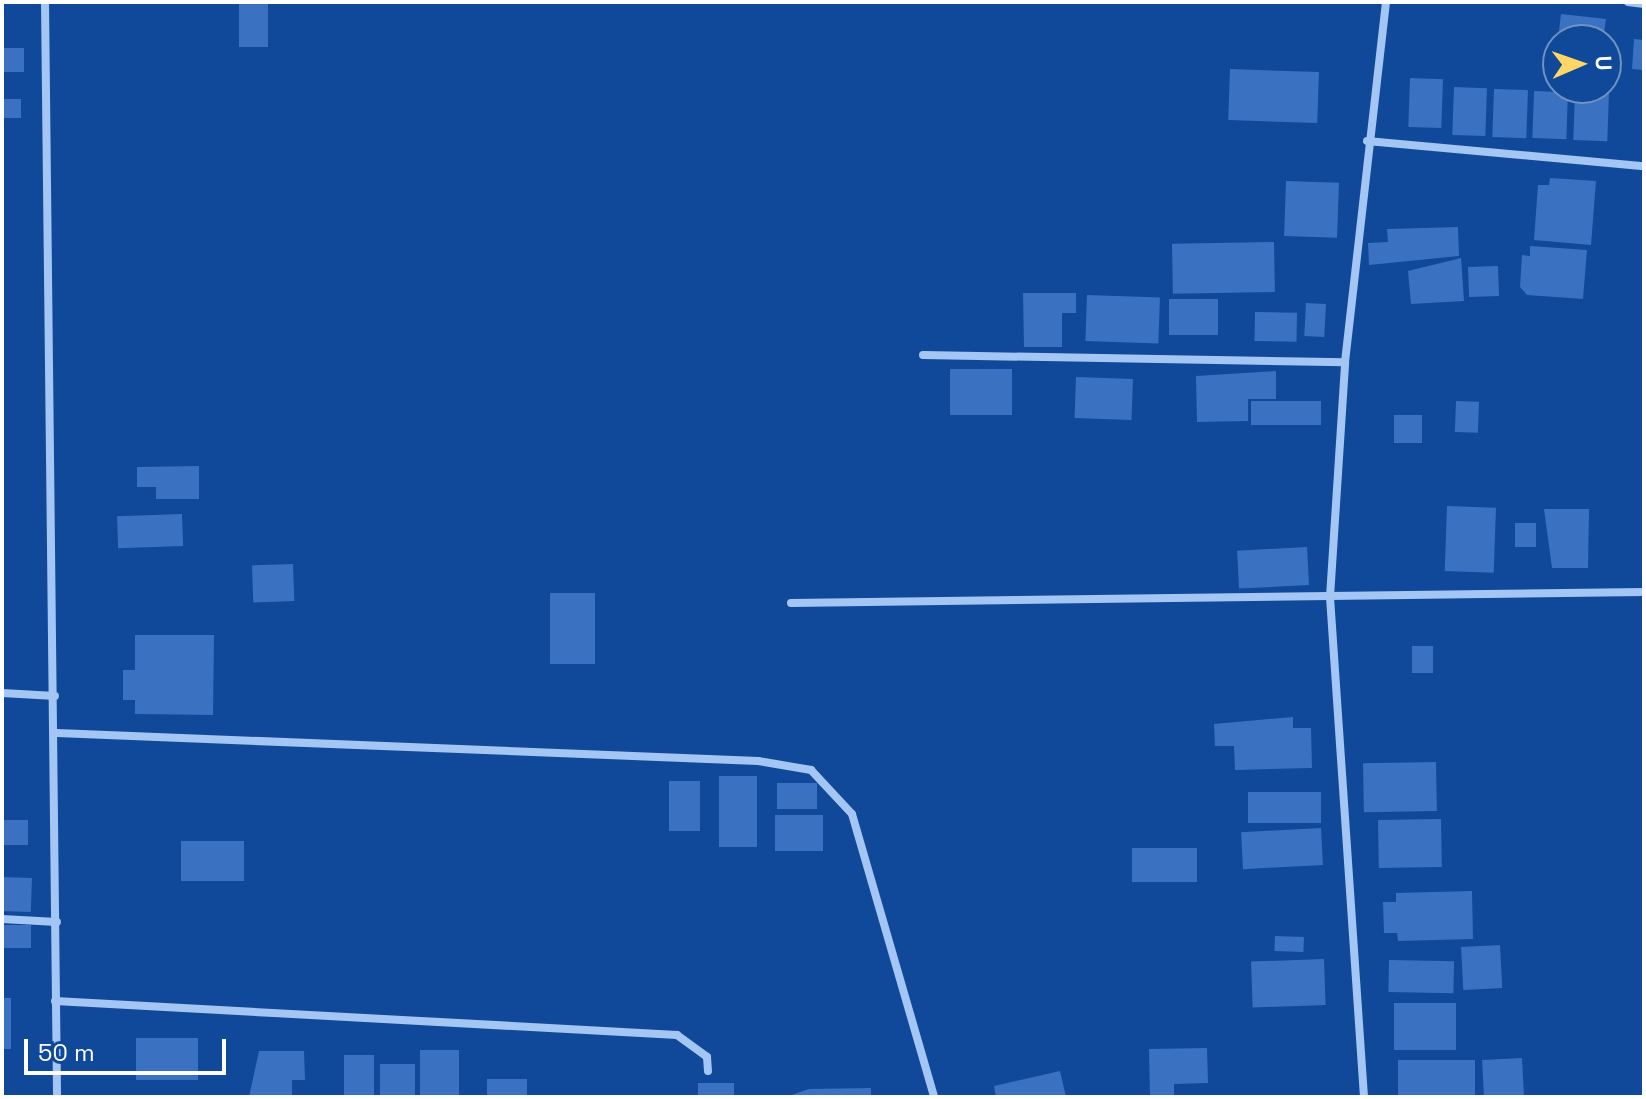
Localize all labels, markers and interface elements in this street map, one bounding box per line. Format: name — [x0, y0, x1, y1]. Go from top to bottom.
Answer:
north arrow — [1542, 24, 1622, 104]
text: U — [1590, 55, 1618, 71]
scale bar — [28, 1023, 230, 1073]
text: 50 m — [38, 1037, 95, 1068]

